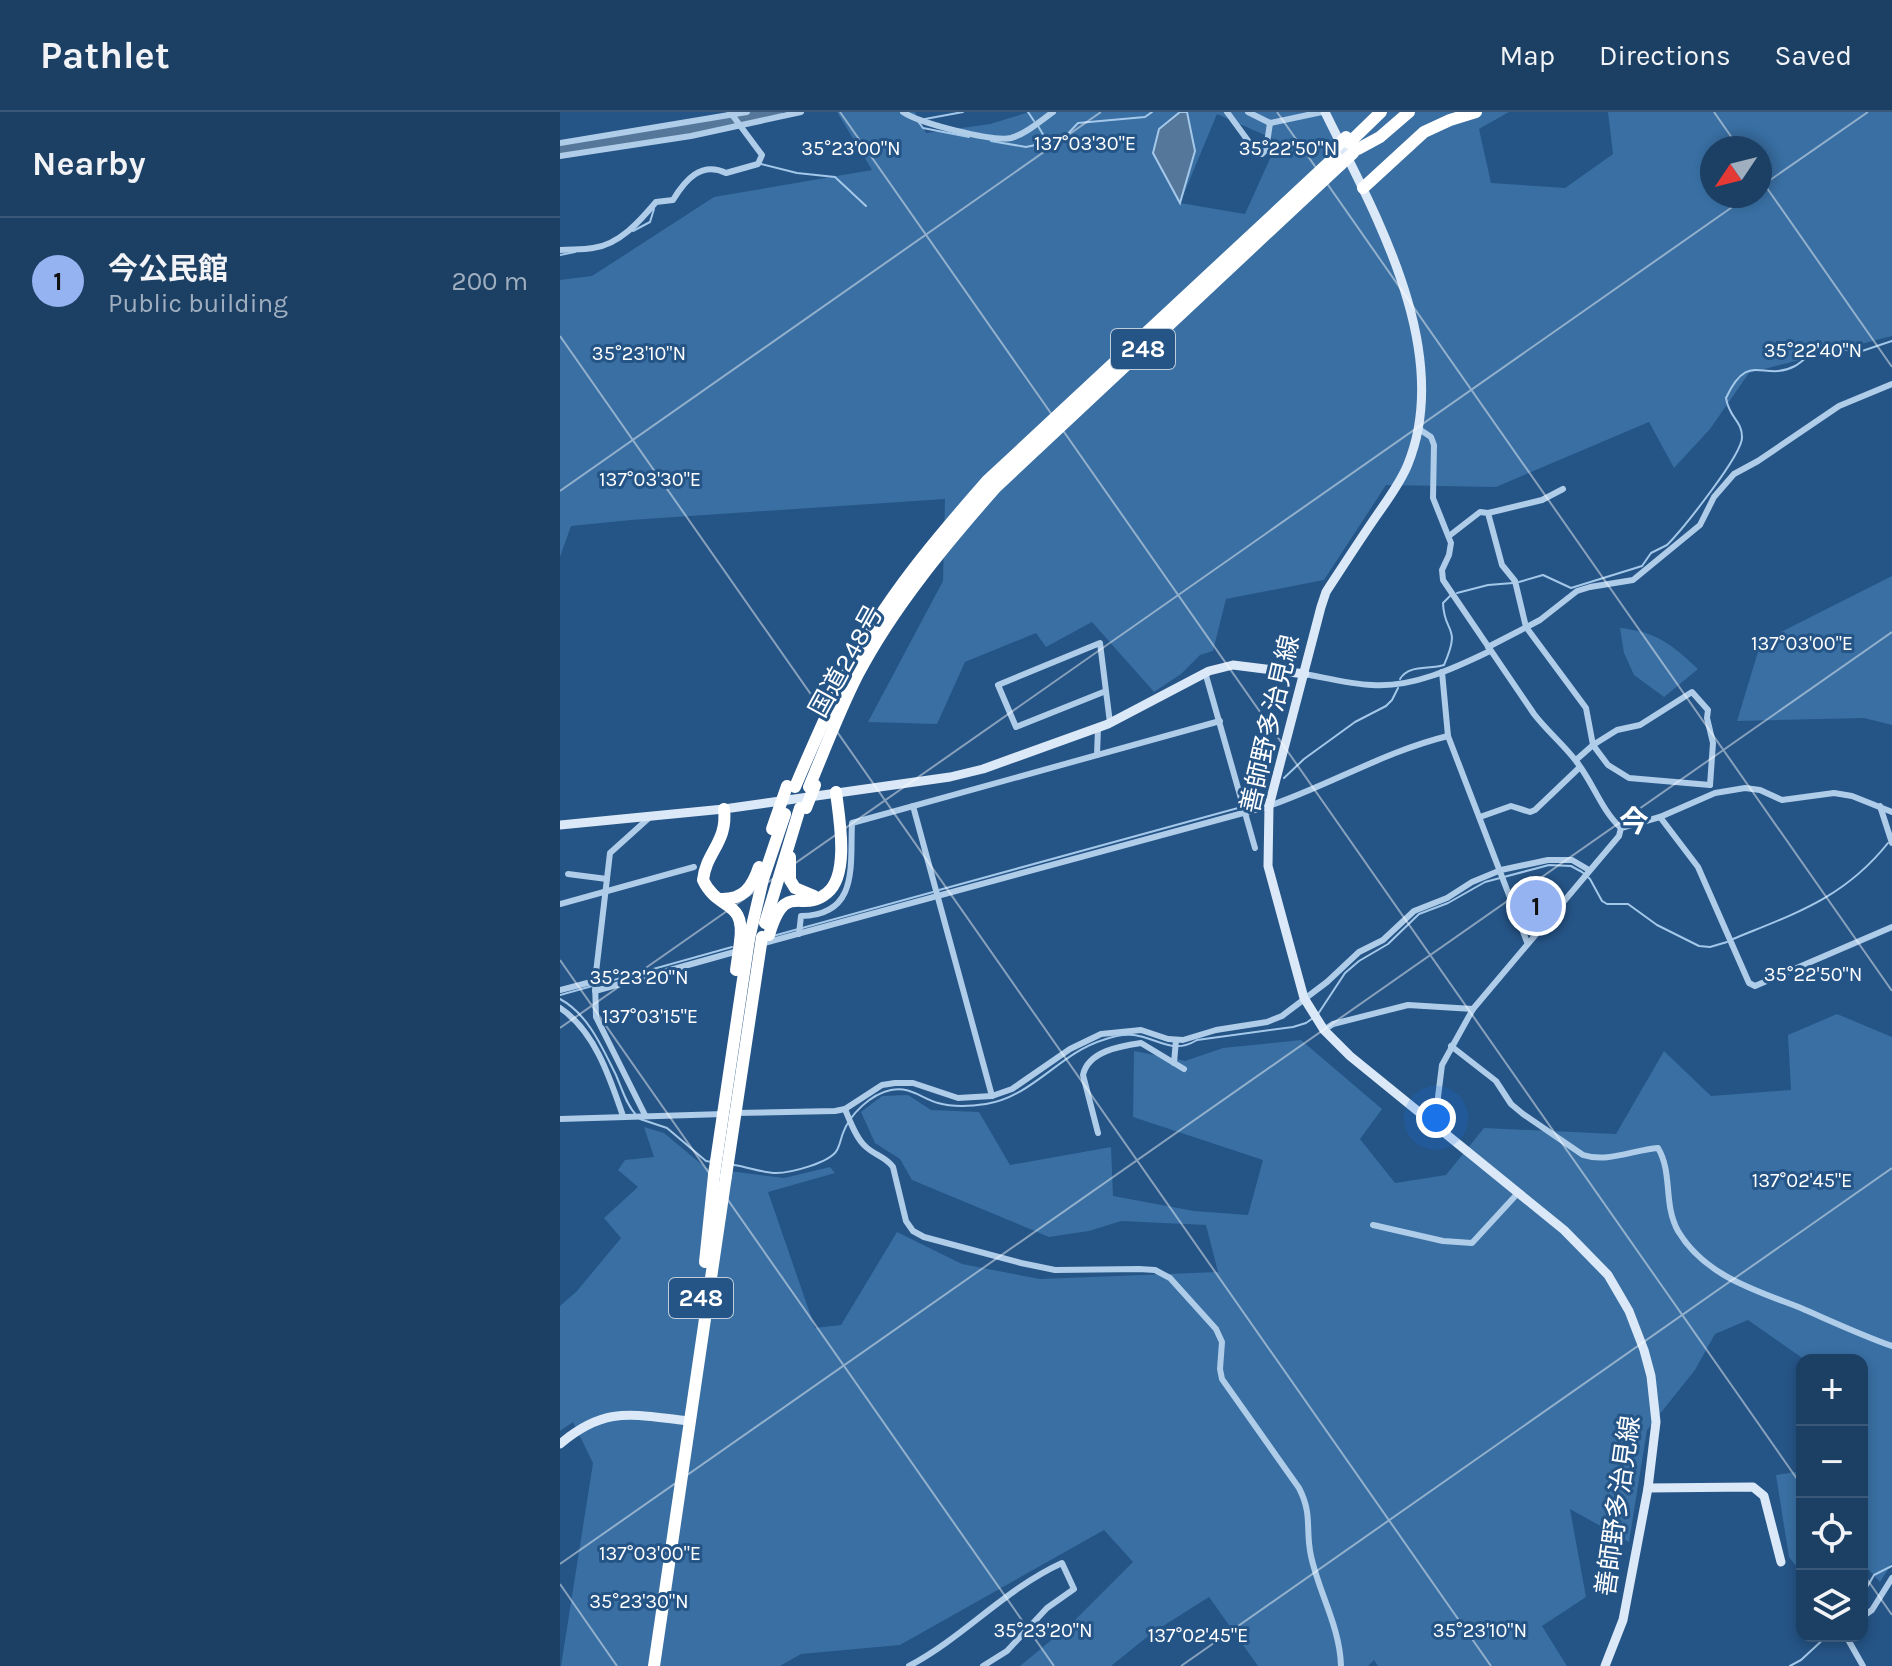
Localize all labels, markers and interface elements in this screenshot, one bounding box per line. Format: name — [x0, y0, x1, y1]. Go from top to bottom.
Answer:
text: Pathlet — [40, 33, 170, 78]
text: Map — [1500, 39, 1555, 72]
text: Directions — [1599, 39, 1731, 72]
text: Saved — [1775, 39, 1852, 72]
text: 137°03'30"E — [1034, 132, 1136, 155]
north arrow — [1700, 136, 1772, 208]
text: 35°23'00"N — [801, 137, 901, 160]
text: 35°22'50"N — [1239, 137, 1337, 160]
text: Nearby — [32, 144, 146, 184]
text: 今公民館 — [108, 251, 228, 287]
text: 1 — [53, 266, 63, 297]
text: 200 m — [452, 266, 528, 297]
text: Public building — [108, 288, 288, 319]
road number: 248 — [1111, 329, 1175, 369]
text: 35°22'40"N — [1764, 339, 1862, 362]
text: 35°23'10"N — [592, 342, 686, 365]
text: 137°03'30"E — [599, 468, 701, 491]
street label: 国道248号 — [802, 599, 890, 723]
street label: 善師野多治見線 — [1234, 632, 1306, 816]
text: 137°03'00"E — [1751, 632, 1853, 655]
district label: 今 — [1619, 804, 1649, 840]
pin: 1 — [1510, 876, 1562, 936]
text: 35°22'50"N — [1764, 963, 1862, 986]
text: 35°23'20"N — [589, 966, 689, 989]
text: 137°03'15"E — [602, 1005, 698, 1028]
your location — [1416, 1098, 1456, 1138]
text: 137°02'45"E — [1752, 1169, 1852, 1192]
road number: 248 — [669, 1278, 733, 1318]
map controls — [1796, 1354, 1868, 1642]
button: + — [1796, 1354, 1868, 1426]
street label: 善師野多治見線 — [1590, 1414, 1646, 1598]
button: − — [1796, 1426, 1868, 1498]
button: locate — [1796, 1498, 1868, 1570]
text: 137°03'00"E — [599, 1542, 701, 1565]
button: layers — [1796, 1570, 1868, 1642]
text: 35°23'30"N — [589, 1590, 689, 1613]
text: 35°23'20"N — [993, 1619, 1093, 1642]
text: 35°23'10"N — [1433, 1619, 1527, 1642]
text: 137°02'45"E — [1148, 1624, 1248, 1647]

